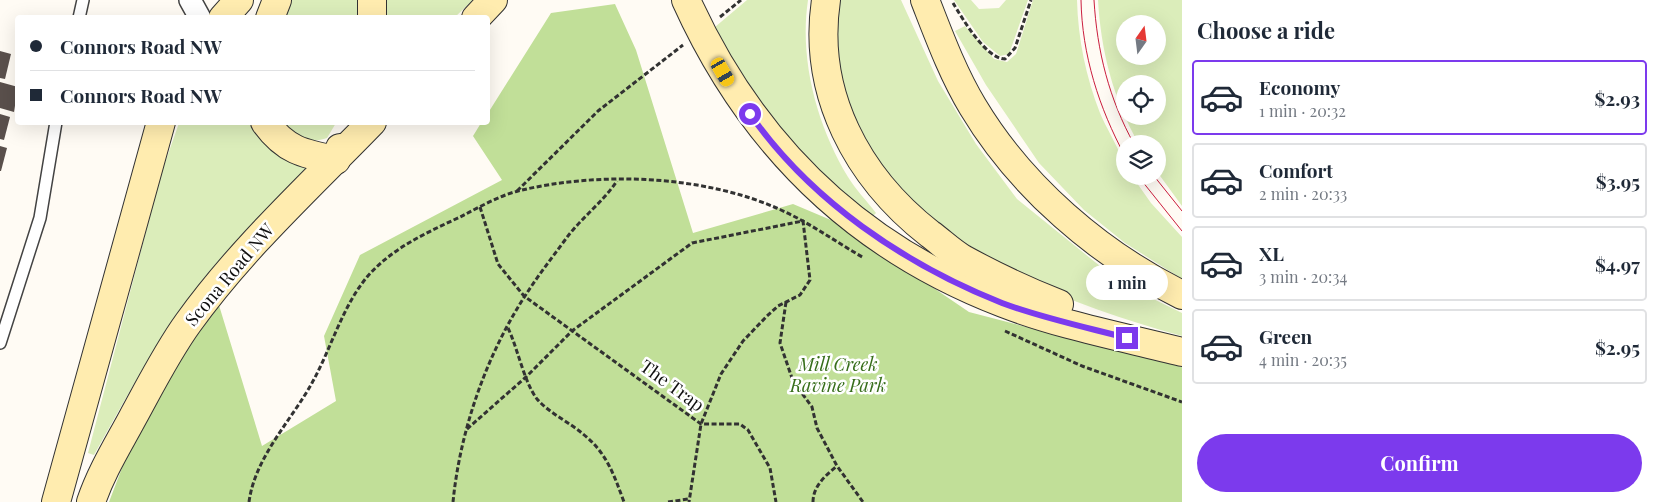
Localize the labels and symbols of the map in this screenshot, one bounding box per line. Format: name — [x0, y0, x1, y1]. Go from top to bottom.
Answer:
north arrow — [1116, 15, 1166, 65]
car — [709, 55, 736, 89]
route start — [739, 103, 761, 125]
street label: Scona Road NW — [179, 218, 280, 331]
callout: 1 min — [1086, 266, 1168, 300]
route end — [1116, 327, 1138, 349]
park label: Mill Creek Ravine Park — [789, 352, 886, 397]
street label: The Trap — [636, 354, 709, 416]

